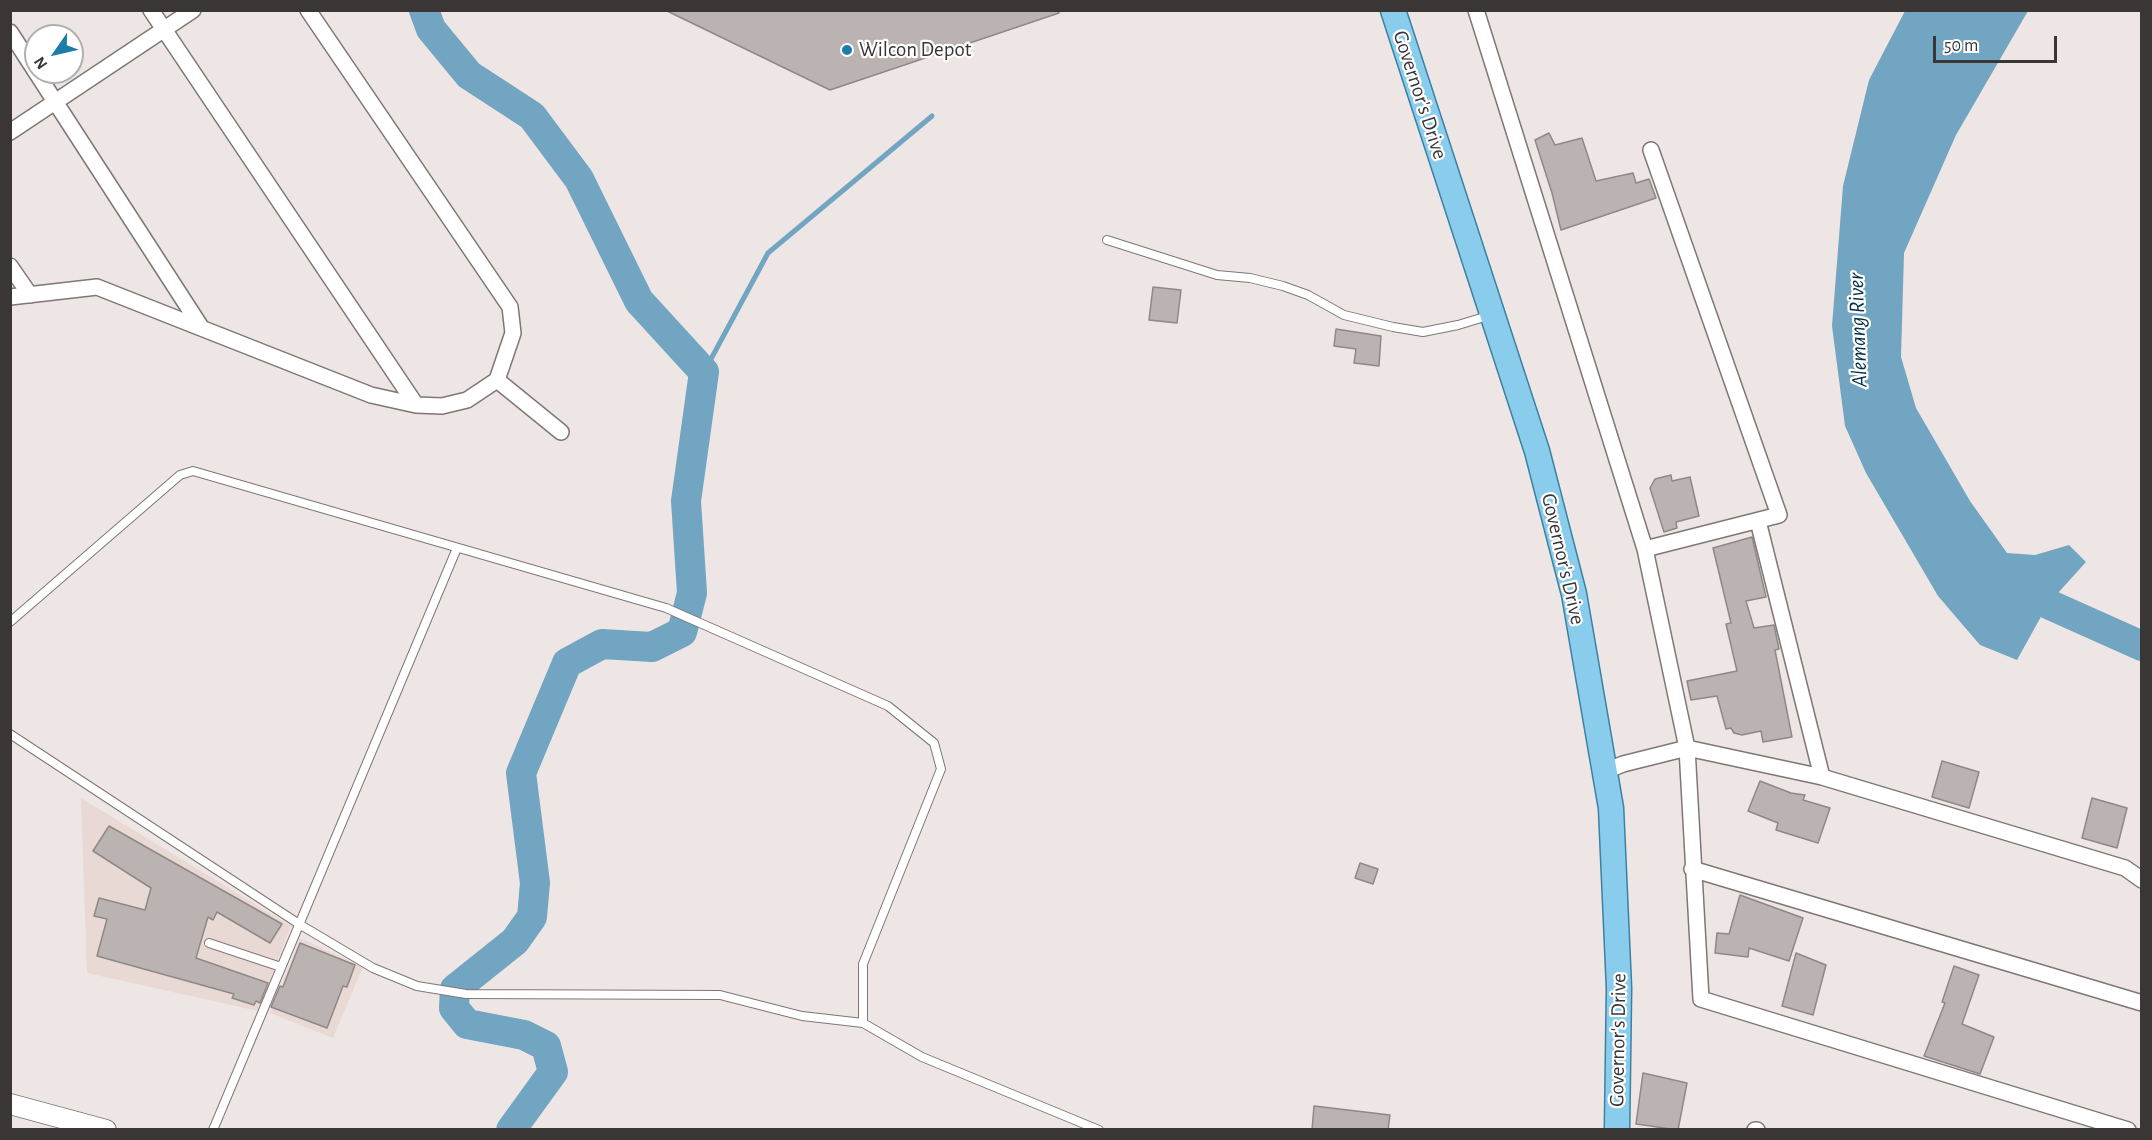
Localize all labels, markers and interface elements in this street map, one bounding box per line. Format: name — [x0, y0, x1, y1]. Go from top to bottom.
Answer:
north arrow — [24, 24, 84, 84]
scale bar — [1936, 24, 2060, 62]
street label: Governor's Drive — [1387, 27, 1453, 163]
place label: Wilcon Depot — [859, 37, 971, 63]
text: 50 m — [1944, 37, 1978, 55]
marker: Wilcon Depot — [840, 43, 854, 57]
text: N — [31, 54, 50, 72]
water label: Alemang River — [1843, 272, 1873, 388]
street label: Governor's Drive — [1536, 491, 1590, 627]
street label: Governor's Drive — [1604, 973, 1632, 1107]

